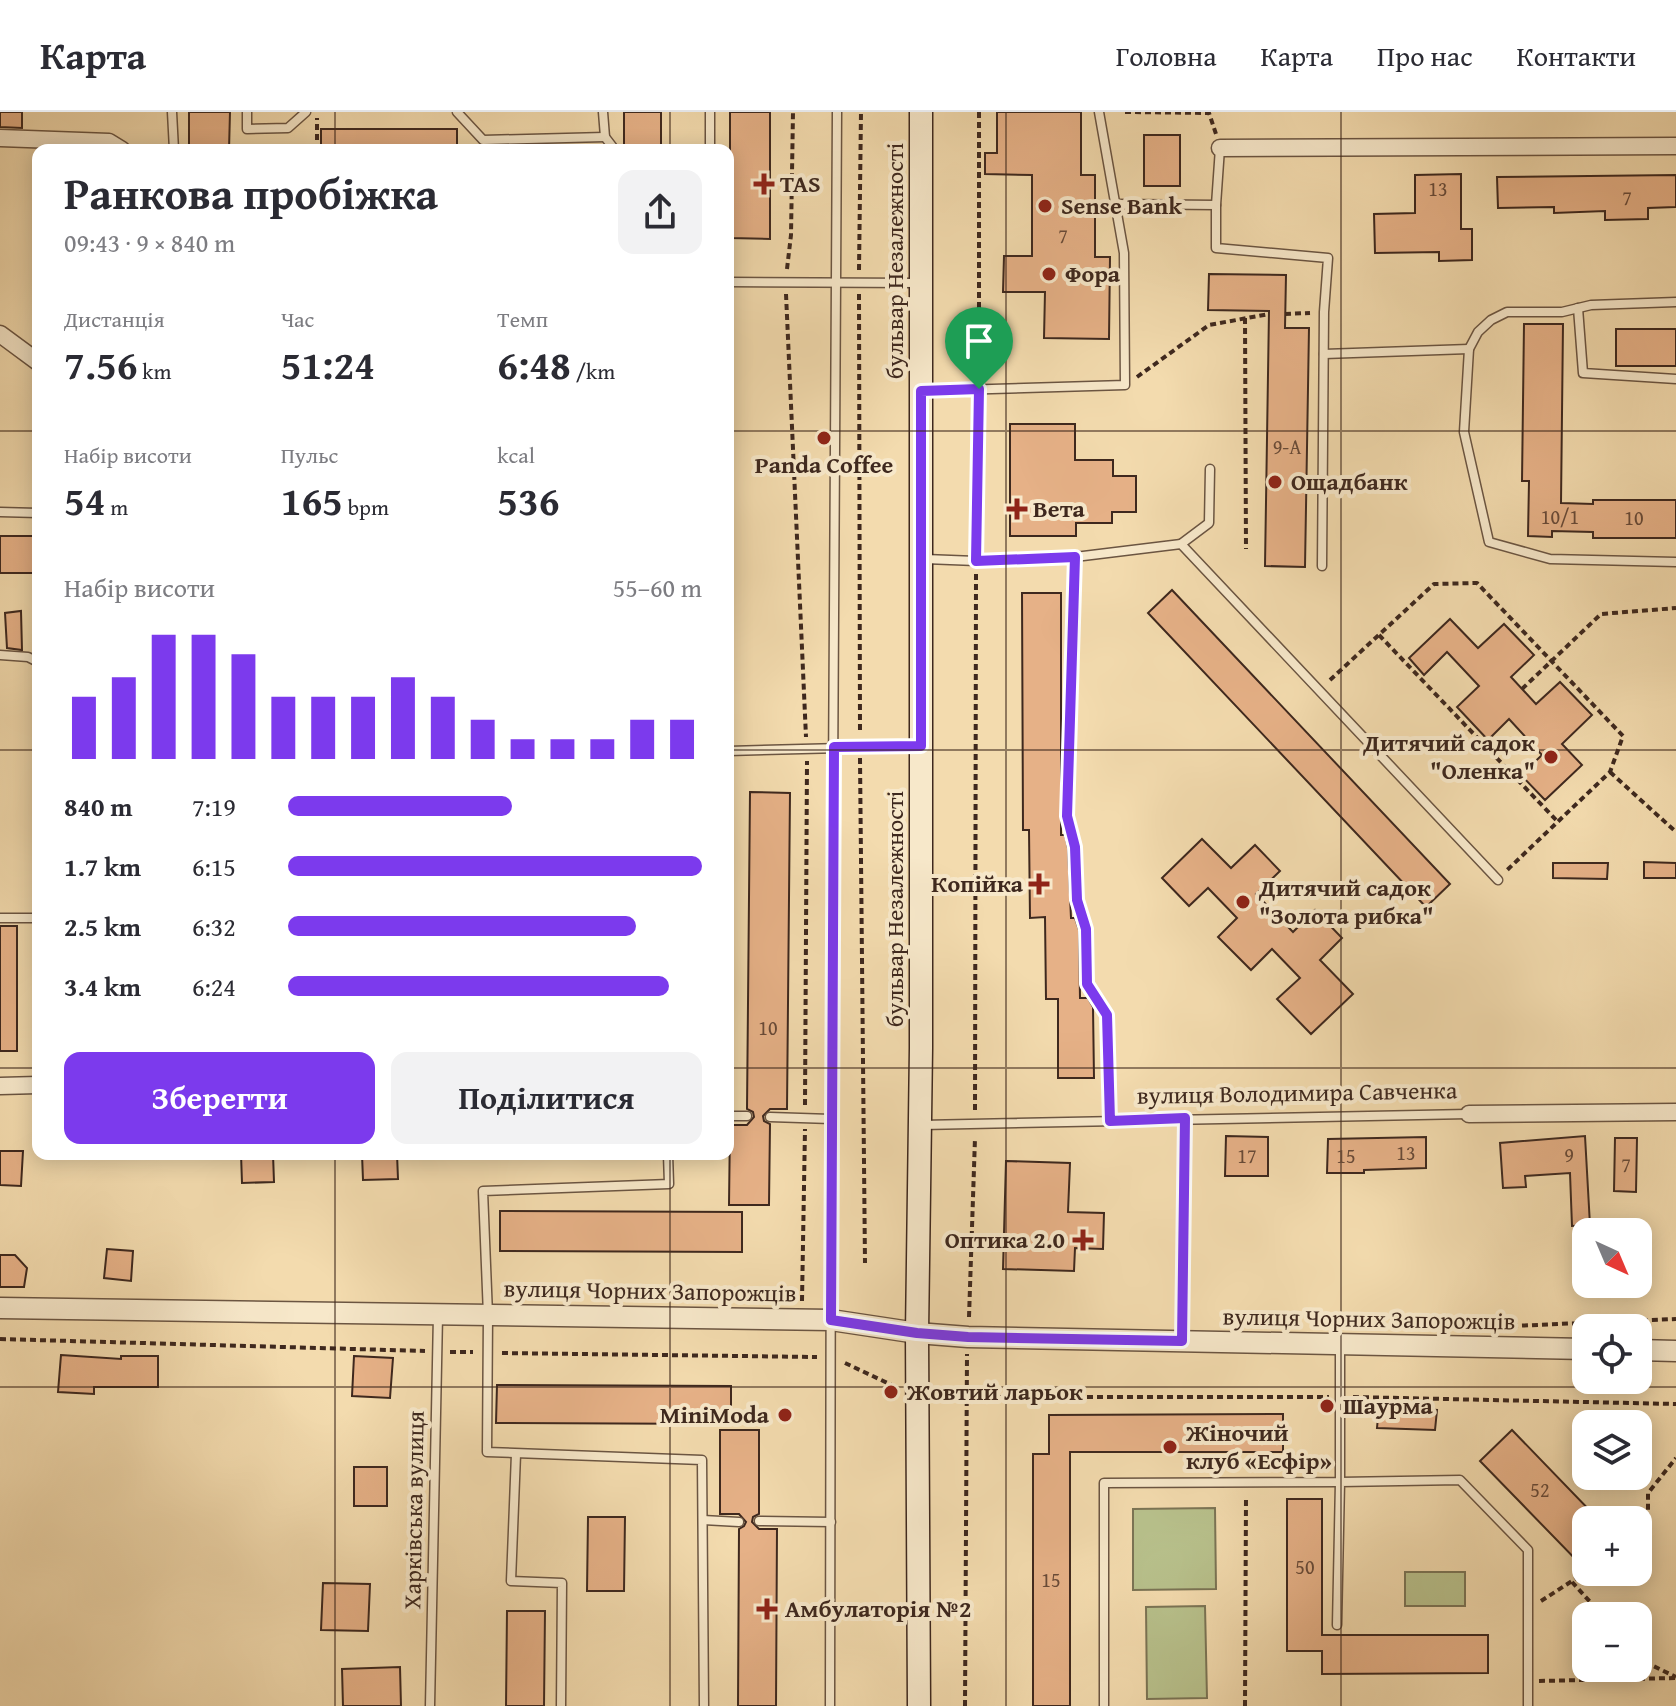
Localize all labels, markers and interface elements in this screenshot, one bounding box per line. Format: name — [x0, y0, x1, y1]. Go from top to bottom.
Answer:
text: Карта — [40, 27, 146, 83]
text: Головна — [1116, 35, 1216, 76]
text: Карта — [1260, 35, 1333, 76]
text: Про нас — [1377, 35, 1473, 76]
text: Контакти — [1517, 35, 1636, 76]
street label: бульвар Незалежності — [877, 142, 912, 379]
text: Ранкова пробіжка — [64, 161, 438, 225]
place label: TAS — [780, 166, 821, 201]
button: share — [618, 170, 702, 254]
house number: 13 — [1428, 174, 1448, 203]
marker: TAS — [755, 175, 773, 193]
house number: 7 — [1622, 183, 1632, 212]
place label: Sense Bank — [1061, 188, 1182, 223]
marker: Sense Bank — [1036, 197, 1054, 215]
house number: 7 — [1058, 221, 1068, 250]
text: 09:43 · 9 × 840 m — [64, 223, 235, 262]
place label: Фора — [1065, 256, 1121, 291]
marker: Фора — [1040, 265, 1058, 283]
text: Дистанція — [64, 303, 165, 335]
text: Час — [281, 303, 314, 335]
text: Темп — [497, 303, 548, 335]
pin — [945, 307, 1013, 389]
icon: arrive — [957, 319, 1001, 363]
text: 7.56 — [64, 335, 137, 394]
text: 51:24 — [281, 335, 375, 394]
text: 6:48 — [497, 335, 571, 394]
text: km — [137, 355, 171, 387]
text: /km — [571, 355, 615, 387]
marker: Panda Coffee — [815, 429, 833, 447]
house number: 9-А — [1273, 432, 1301, 461]
text: Набір висоти — [64, 439, 192, 471]
text: Пульс — [281, 439, 338, 471]
text: kcal — [497, 439, 535, 471]
place label: Panda Coffee — [755, 447, 893, 482]
place label: Ощадбанк — [1291, 464, 1408, 499]
text: 54 — [64, 471, 105, 530]
text: 165 — [281, 471, 343, 530]
text: 536 — [497, 471, 560, 530]
marker: Ощадбанк — [1266, 473, 1284, 491]
text: m — [105, 491, 128, 523]
text: bpm — [343, 491, 389, 523]
place label: Вета — [1033, 491, 1085, 526]
marker: Вета — [1008, 500, 1026, 518]
house number: 10/1 — [1541, 502, 1579, 531]
house number: 10 — [1624, 503, 1644, 532]
text: Набір висоти — [64, 568, 215, 607]
text: 55–60 m — [613, 568, 702, 607]
place label: Дитячий садок "Оленка" — [1362, 725, 1535, 788]
marker: Дитячий садок "Оленка" — [1542, 748, 1560, 766]
text: 840 m — [64, 787, 132, 826]
text: 7:19 — [192, 787, 236, 826]
street label: бульвар Незалежності — [877, 790, 912, 1027]
text: 1.7 km — [64, 847, 141, 886]
text: 6:15 — [192, 847, 236, 886]
place label: Копійка — [931, 866, 1024, 901]
place label: Дитячий садок "Золота рибка" — [1258, 870, 1434, 933]
marker: Копійка — [1030, 875, 1048, 893]
marker: Дитячий садок "Золота рибка" — [1234, 893, 1252, 911]
text: 2.5 km — [64, 907, 141, 946]
text: 6:32 — [192, 907, 236, 946]
text: 3.4 km — [64, 967, 141, 1006]
text: 6:24 — [192, 967, 236, 1006]
house number: 10 — [758, 1013, 778, 1042]
button: Зберегти — [64, 1052, 375, 1144]
button: Поділитися — [391, 1052, 702, 1144]
street label: вулиця Володимира Савченка — [1137, 1072, 1458, 1113]
house number: 13 — [1396, 1138, 1416, 1167]
house number: 9 — [1564, 1140, 1574, 1169]
house number: 17 — [1237, 1141, 1257, 1170]
house number: 15 — [1336, 1141, 1356, 1170]
house number: 7 — [1621, 1150, 1631, 1179]
north arrow — [1572, 1218, 1652, 1298]
map controls — [1572, 1218, 1652, 1682]
place label: Оптика 2.0 — [945, 1222, 1065, 1257]
marker: Оптика 2.0 — [1072, 1229, 1094, 1251]
street label: вулиця Чорних Запорожців — [503, 1270, 797, 1311]
street label: вулиця Чорних Запорожців — [1222, 1298, 1516, 1339]
button: locate — [1572, 1314, 1652, 1394]
place label: Жовтий ларьок — [906, 1374, 1083, 1409]
marker: Жовтий ларьок — [882, 1383, 900, 1401]
place label: Шаурма — [1343, 1388, 1434, 1423]
place label: MiniModa — [660, 1397, 770, 1432]
marker: Шаурма — [1318, 1397, 1336, 1415]
marker: MiniModa — [776, 1406, 794, 1424]
street label: Харківська вулиця — [394, 1410, 433, 1610]
button: layers — [1572, 1410, 1652, 1490]
place label: Жіночий клуб «Есфір» — [1185, 1415, 1332, 1478]
marker: Жіночий клуб «Есфір» — [1161, 1438, 1179, 1456]
house number: 52 — [1530, 1475, 1550, 1504]
button: + — [1572, 1506, 1652, 1586]
house number: 50 — [1295, 1552, 1315, 1581]
house number: 15 — [1041, 1565, 1061, 1594]
place label: Амбулаторія №2 — [785, 1591, 971, 1626]
marker: Амбулаторія №2 — [756, 1598, 778, 1620]
button: − — [1572, 1602, 1652, 1682]

